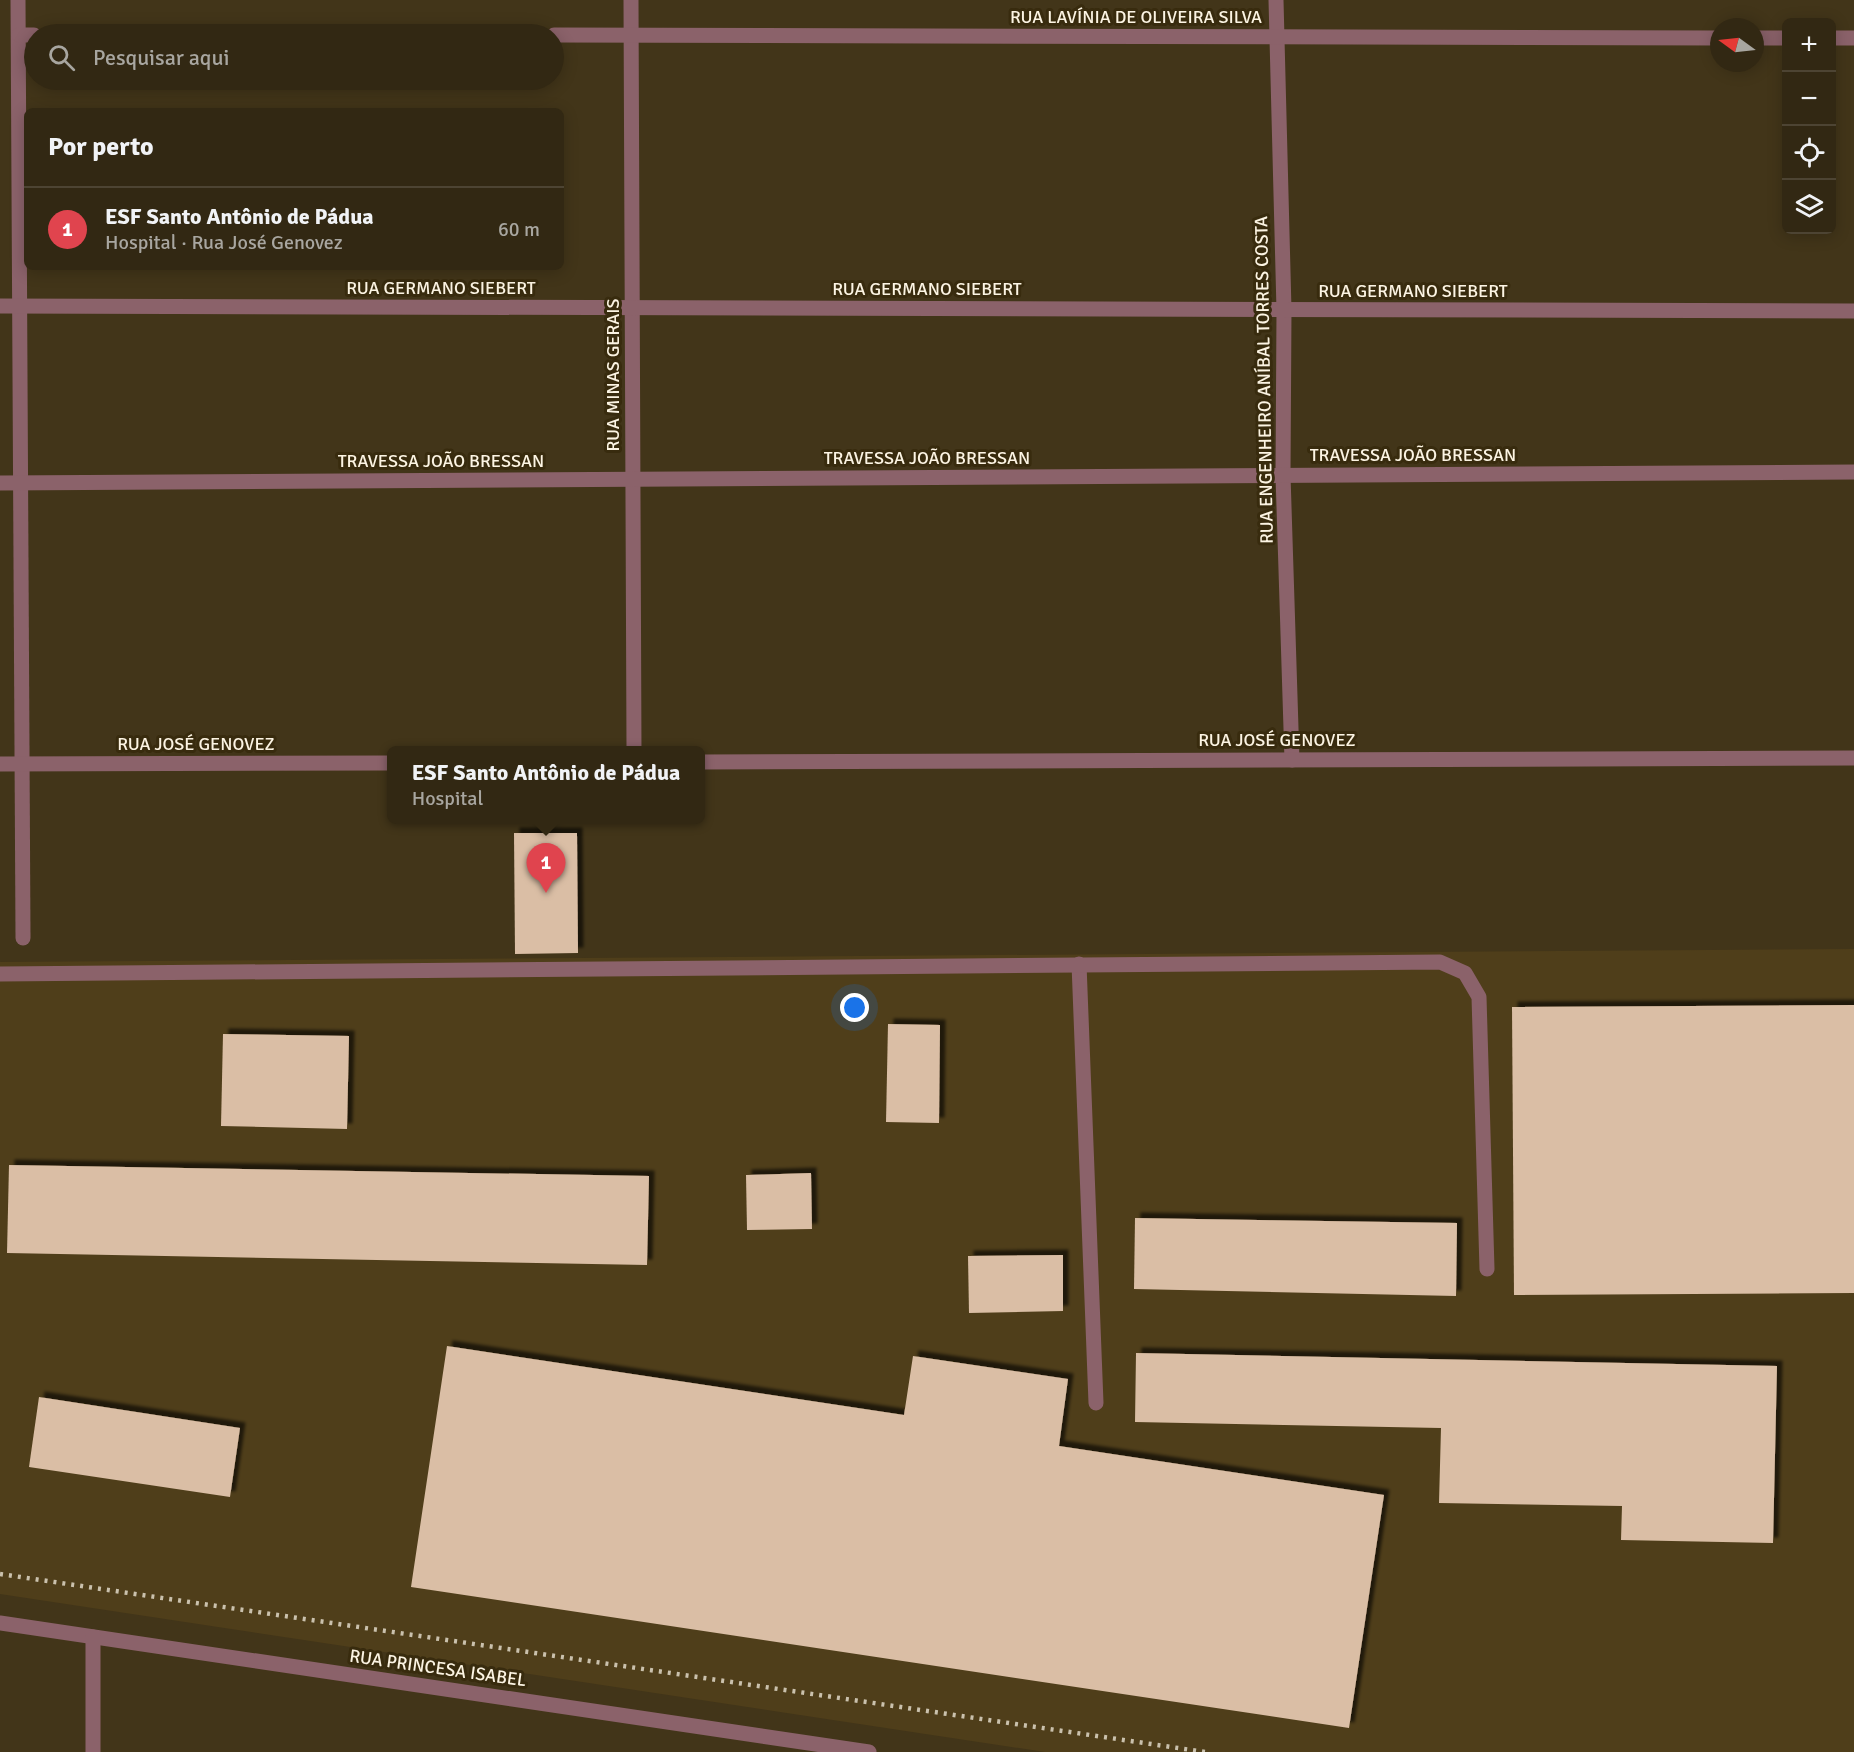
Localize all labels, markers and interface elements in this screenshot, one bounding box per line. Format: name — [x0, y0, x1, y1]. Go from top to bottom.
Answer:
street label: RUA LAVÍNIA DE OLIVEIRA SILVA — [1010, 6, 1262, 28]
north arrow — [1710, 18, 1764, 72]
map controls — [1782, 18, 1836, 234]
button: + — [1782, 18, 1836, 72]
search box — [24, 24, 564, 90]
icon: search — [45, 41, 78, 74]
text: Pesquisar aqui — [93, 44, 229, 71]
button: − — [1782, 72, 1836, 126]
button: locate — [1782, 126, 1836, 180]
text: Por perto — [48, 131, 154, 163]
button: layers — [1782, 180, 1836, 234]
text: ESF Santo Antônio de Pádua — [105, 203, 374, 230]
street label: RUA ENGENHEIRO ANÍBAL TORRES COSTA — [1250, 216, 1278, 544]
text: 1 — [62, 217, 73, 242]
text: 60 m — [498, 217, 540, 242]
text: Hospital · Rua José Genovez — [105, 230, 343, 255]
street label: RUA GERMANO SIEBERT — [346, 277, 536, 299]
street label: RUA GERMANO SIEBERT — [832, 278, 1022, 300]
street label: RUA GERMANO SIEBERT — [1318, 280, 1508, 302]
street label: RUA MINAS GERAIS — [602, 298, 624, 452]
street label: TRAVESSA JOÃO BRESSAN — [1310, 444, 1516, 466]
street label: TRAVESSA JOÃO BRESSAN — [824, 447, 1030, 469]
street label: TRAVESSA JOÃO BRESSAN — [338, 450, 544, 472]
street label: RUA JOSÉ GENOVEZ — [1198, 729, 1356, 751]
street label: RUA JOSÉ GENOVEZ — [117, 733, 275, 755]
popup — [387, 746, 705, 824]
text: ESF Santo Antônio de Pádua — [412, 759, 680, 786]
text: Hospital — [412, 786, 483, 811]
pin: 1 — [526, 844, 566, 893]
your location — [840, 993, 869, 1022]
street label: RUA PRINCESA ISABEL — [348, 1645, 528, 1691]

